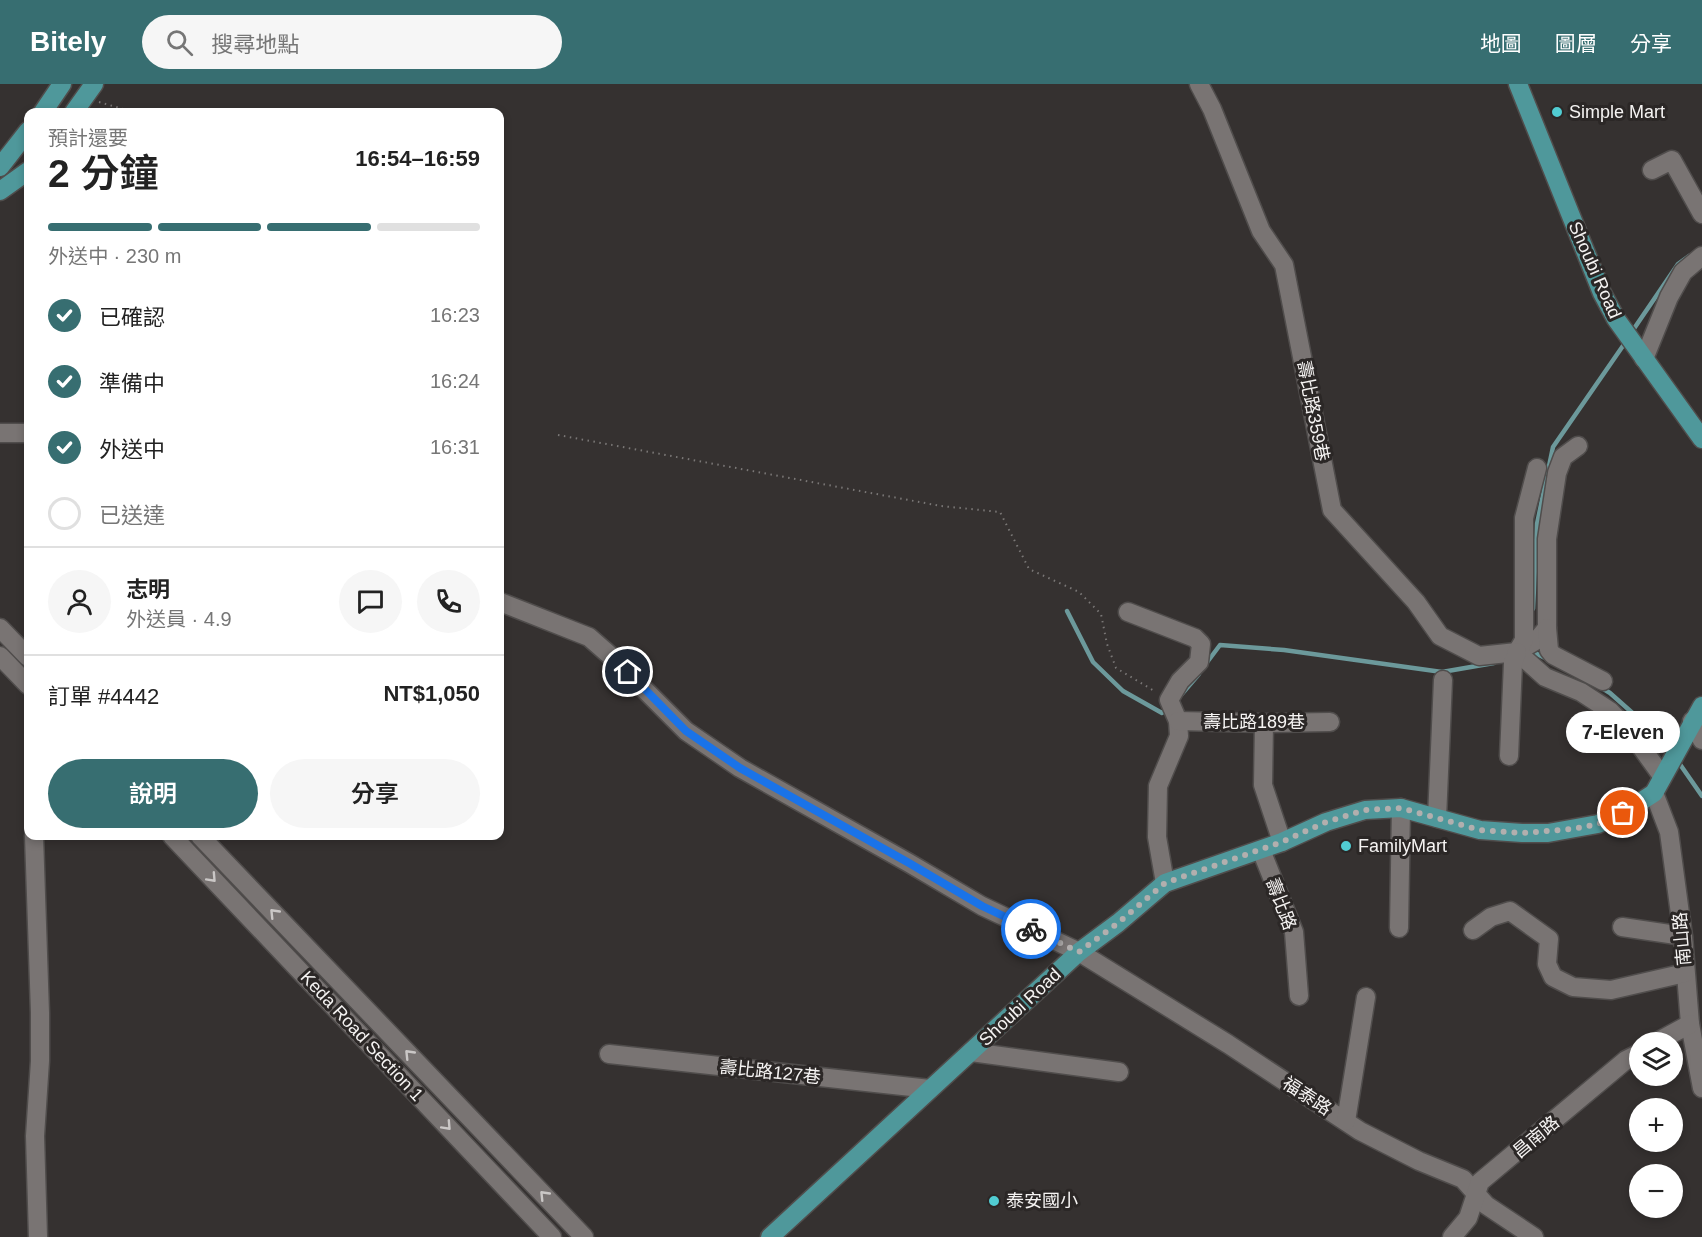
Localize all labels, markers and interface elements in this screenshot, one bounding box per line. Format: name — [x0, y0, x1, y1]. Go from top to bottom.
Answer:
search box — [142, 15, 562, 69]
text: Bitely — [30, 26, 106, 57]
icon: search — [163, 26, 196, 59]
text: 搜尋地點 — [211, 32, 299, 57]
text: 地圖 — [1480, 32, 1522, 55]
text: 圖層 — [1555, 32, 1597, 55]
text: 分享 — [1630, 32, 1672, 55]
place label: Simple Mart — [1569, 102, 1665, 122]
marker: Simple Mart — [1550, 105, 1564, 119]
text: 預計還要 — [48, 127, 128, 149]
text: 16:54–16:59 — [355, 146, 480, 171]
text: 2 分鐘 — [48, 152, 159, 195]
street label: Shoubi Road — [1565, 218, 1625, 322]
text: 外送中 · 230 m — [48, 245, 181, 267]
icon: check — [48, 299, 81, 332]
text: 16:23 — [430, 304, 480, 326]
text: 已確認 — [99, 305, 165, 330]
street label: 壽比路359巷 — [1293, 359, 1333, 463]
icon: check — [48, 365, 81, 398]
text: 16:24 — [430, 370, 480, 392]
text: 準備中 — [99, 371, 165, 396]
icon: check — [48, 431, 81, 464]
text: 16:31 — [430, 436, 480, 458]
text: 外送中 — [99, 437, 165, 462]
text: 已送達 — [99, 503, 165, 528]
button: person — [48, 570, 111, 633]
button: chat — [339, 570, 402, 633]
button: phone — [417, 570, 480, 633]
text: 志明 — [126, 577, 170, 602]
text: 外送員 · 4.9 — [126, 608, 232, 630]
pin — [602, 646, 653, 697]
icon: home — [611, 655, 644, 688]
text: NT$1,050 — [383, 681, 480, 706]
text: 訂單 #4442 — [48, 684, 159, 709]
callout: 7-Eleven — [1566, 711, 1680, 753]
street label: 壽比路189巷 — [1203, 712, 1305, 732]
text: 7-Eleven — [1582, 721, 1664, 743]
button: 說明 — [48, 759, 258, 828]
button: 分享 — [270, 759, 480, 828]
pin — [1597, 787, 1648, 838]
icon: bag — [1606, 796, 1639, 829]
place label: FamilyMart — [1358, 836, 1447, 856]
marker: FamilyMart — [1339, 839, 1353, 853]
one-way arrow — [205, 871, 216, 882]
street label: 壽比路 — [1262, 875, 1300, 933]
courier — [1001, 899, 1061, 959]
one-way arrow — [271, 909, 282, 920]
street label: 南山路 — [1670, 911, 1694, 967]
icon: bike — [1015, 913, 1048, 946]
street label: Shoubi Road — [975, 964, 1065, 1050]
street label: Keda Road Section 1 — [297, 967, 427, 1105]
map controls — [1629, 1032, 1683, 1218]
button: layers — [1629, 1032, 1683, 1086]
one-way arrow — [405, 1050, 416, 1060]
street label: 壽比路127巷 — [718, 1057, 822, 1087]
street label: 福泰路 — [1279, 1073, 1335, 1119]
button: + — [1629, 1098, 1683, 1152]
street label: 昌南路 — [1509, 1112, 1563, 1162]
one-way arrow — [440, 1119, 451, 1130]
button: − — [1629, 1164, 1683, 1218]
one-way arrow — [540, 1191, 551, 1201]
place label: 泰安國小 — [1006, 1191, 1078, 1211]
marker: 泰安國小 — [987, 1194, 1001, 1208]

